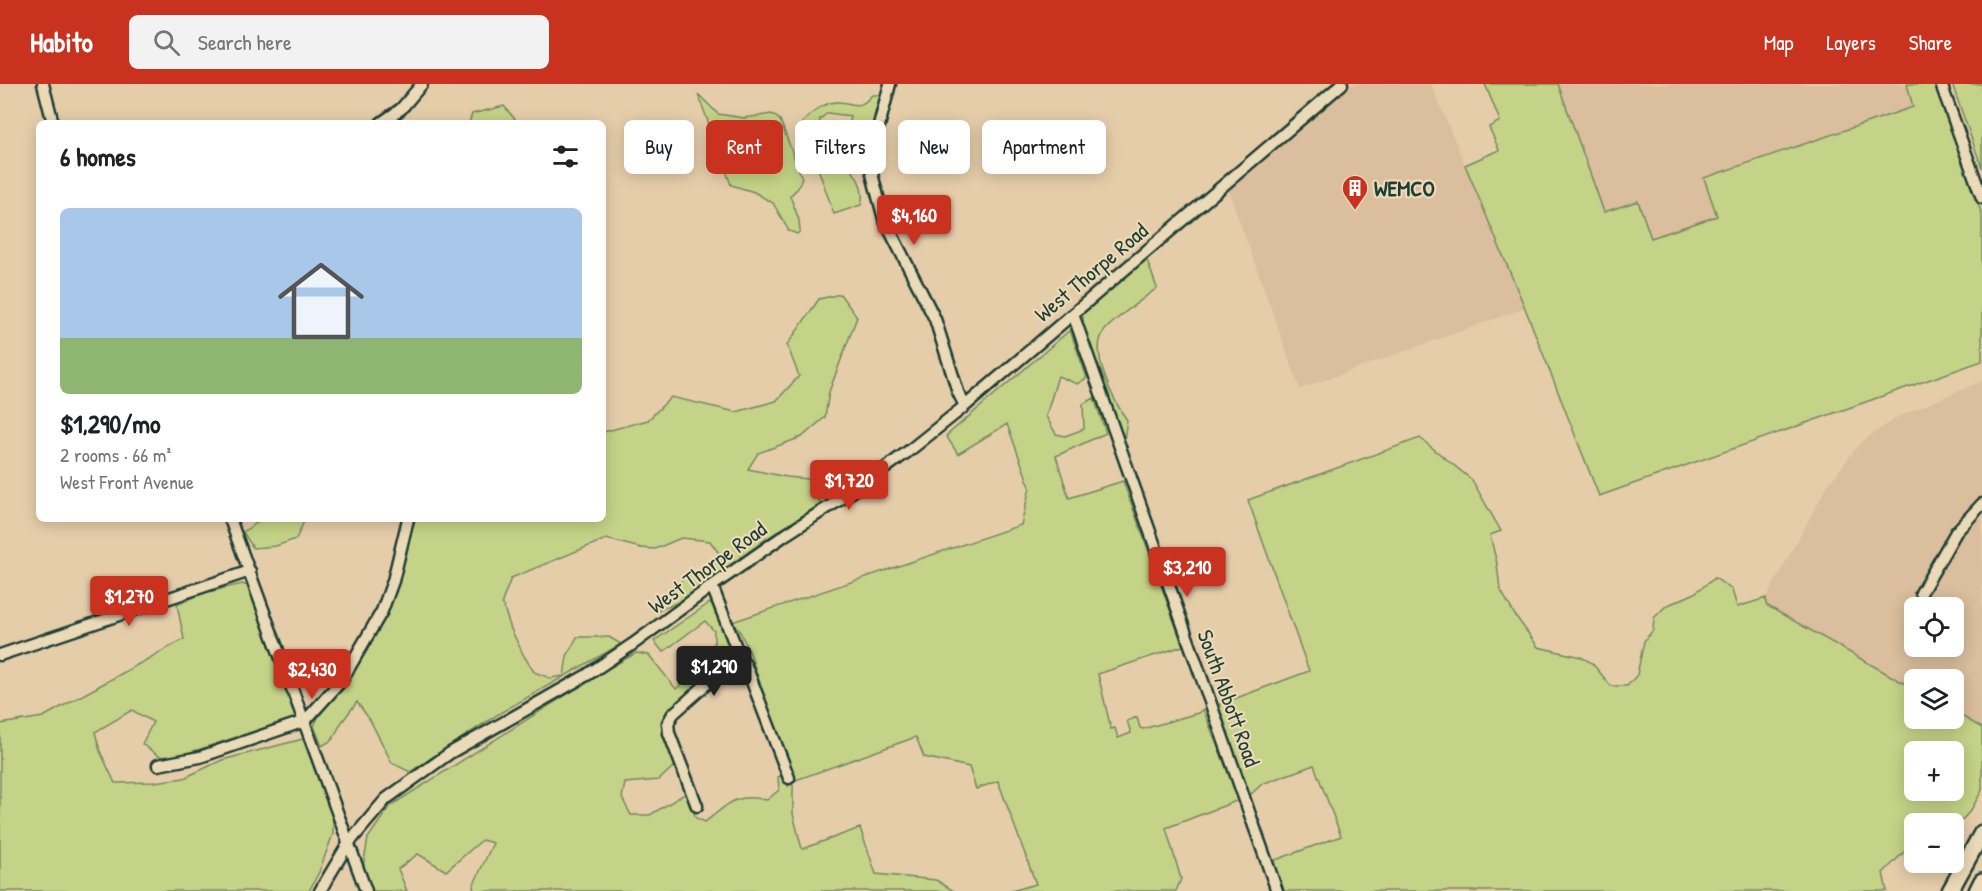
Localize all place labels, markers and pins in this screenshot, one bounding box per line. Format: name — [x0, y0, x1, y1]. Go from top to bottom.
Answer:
building icon: WEMCO — [1340, 173, 1370, 211]
place label: WEMCO — [1374, 173, 1435, 203]
pin: $4,160 — [865, 195, 963, 246]
pin: $1,720 — [800, 460, 898, 511]
pin: $3,210 — [1138, 547, 1236, 598]
pin: $1,270 — [80, 576, 178, 627]
pin: $1,290 — [665, 646, 763, 697]
pin: $2,430 — [263, 649, 361, 700]

